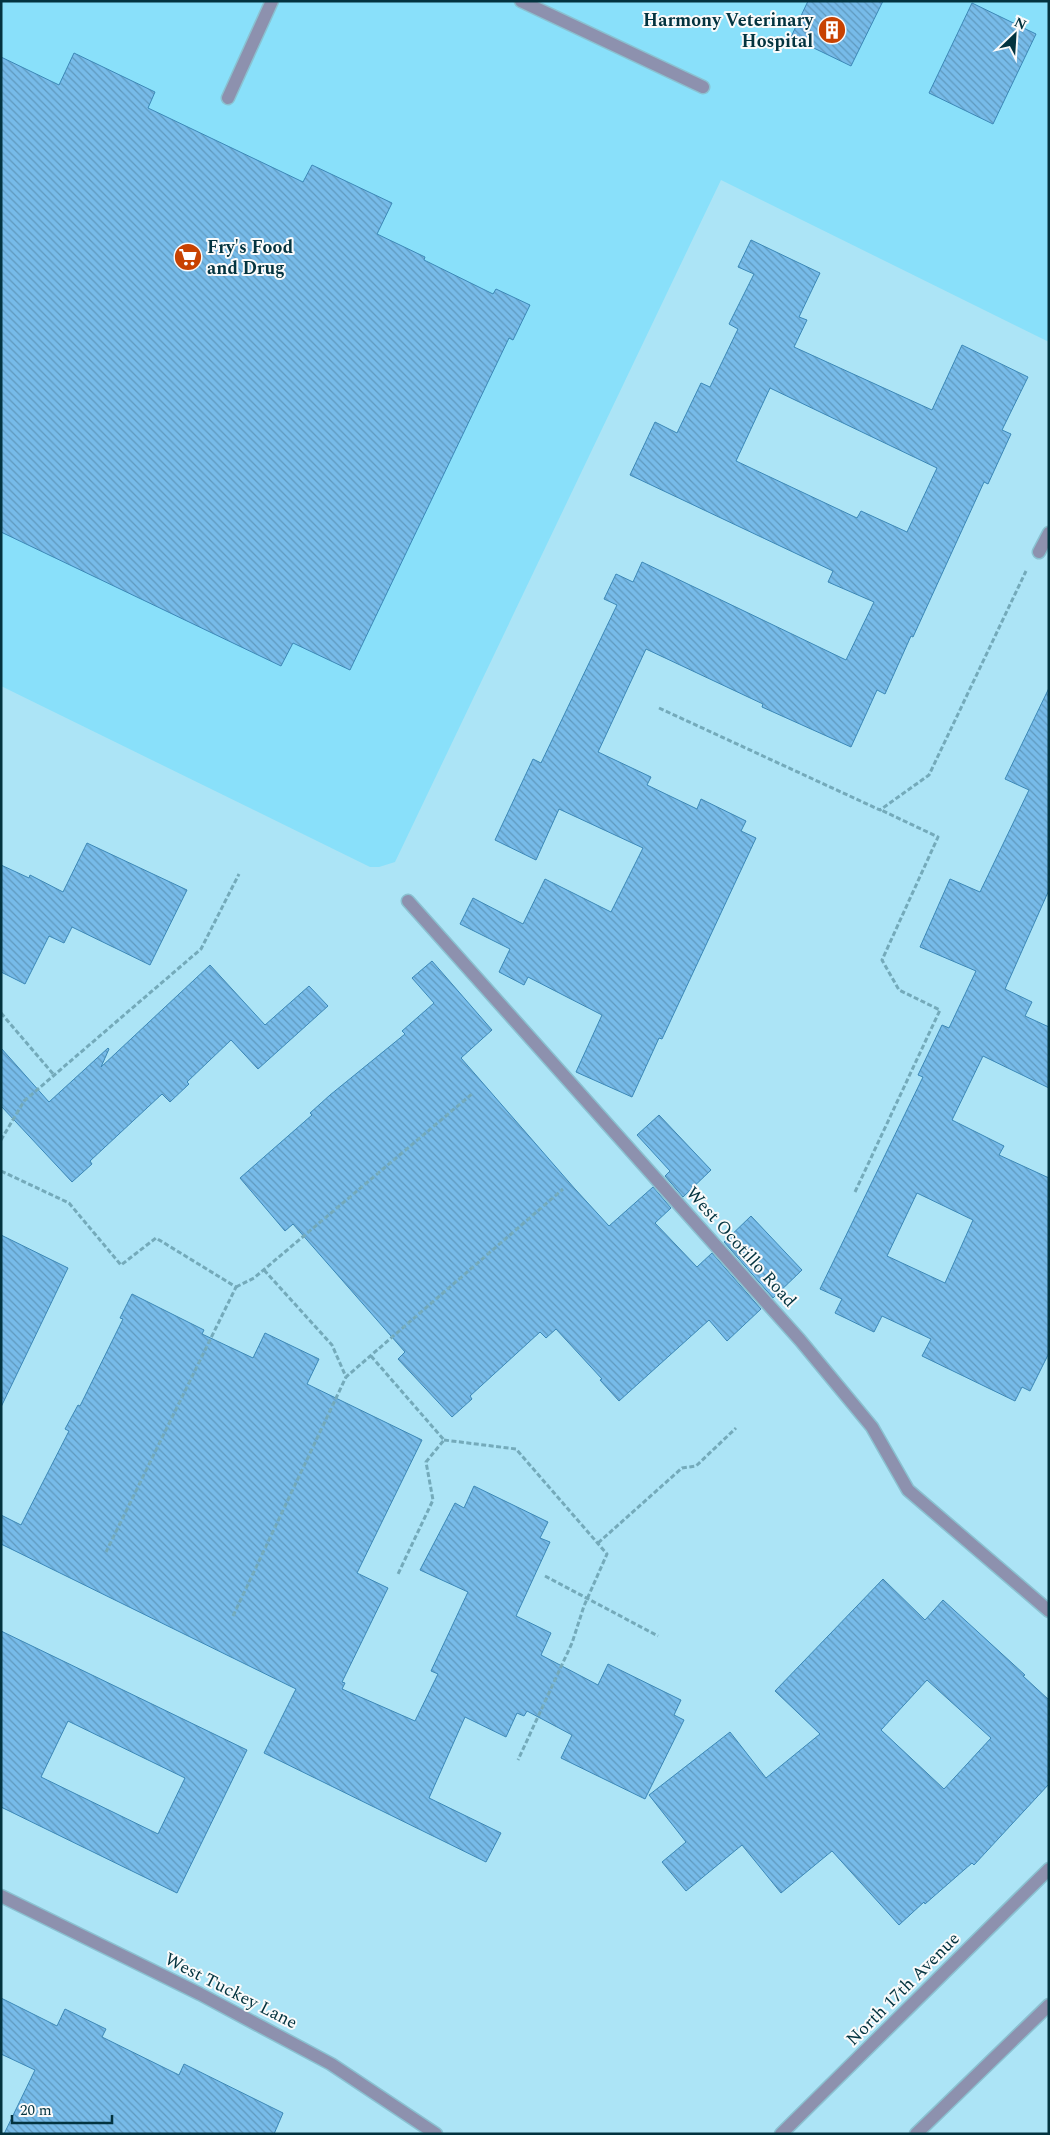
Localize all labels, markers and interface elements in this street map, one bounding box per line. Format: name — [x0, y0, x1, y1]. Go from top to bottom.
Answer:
place label: Harmony Veterinary Hospital — [643, 7, 814, 55]
north arrow — [990, 10, 1040, 60]
text: N — [1011, 12, 1030, 36]
building icon: Harmony Veterinary Hospital — [817, 15, 847, 45]
place label: Fry's Food and Drug — [207, 234, 294, 282]
supermarket icon: Fry's Food and Drug — [173, 242, 203, 272]
street label: West Ocotillo Road — [679, 1180, 803, 1314]
street label: North 17th Avenue — [840, 1926, 966, 2052]
street label: West Tuckey Lane — [160, 1946, 302, 2036]
scale bar — [12, 2092, 112, 2124]
text: 20 m — [20, 2099, 52, 2122]

